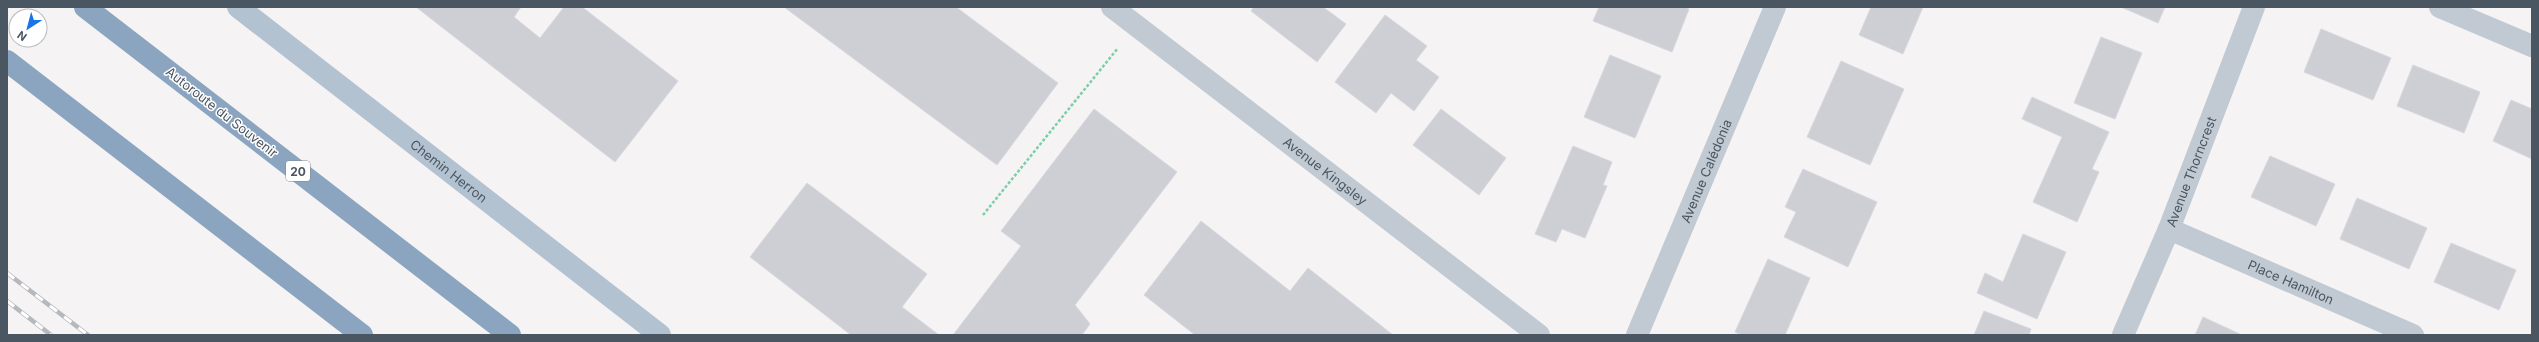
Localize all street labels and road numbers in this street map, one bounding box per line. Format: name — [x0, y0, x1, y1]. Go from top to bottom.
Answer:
street label: Autoroute du Souvenir — [163, 63, 281, 161]
street label: Avenue Thorncrest — [2163, 114, 2219, 229]
street label: Avenue Calédonia — [1677, 117, 1735, 225]
street label: Avenue Kingsley — [1280, 134, 1371, 208]
street label: Chemin Herron — [407, 136, 491, 206]
road number: 20 — [286, 161, 310, 181]
street label: Place Hamilton — [2246, 256, 2336, 308]

